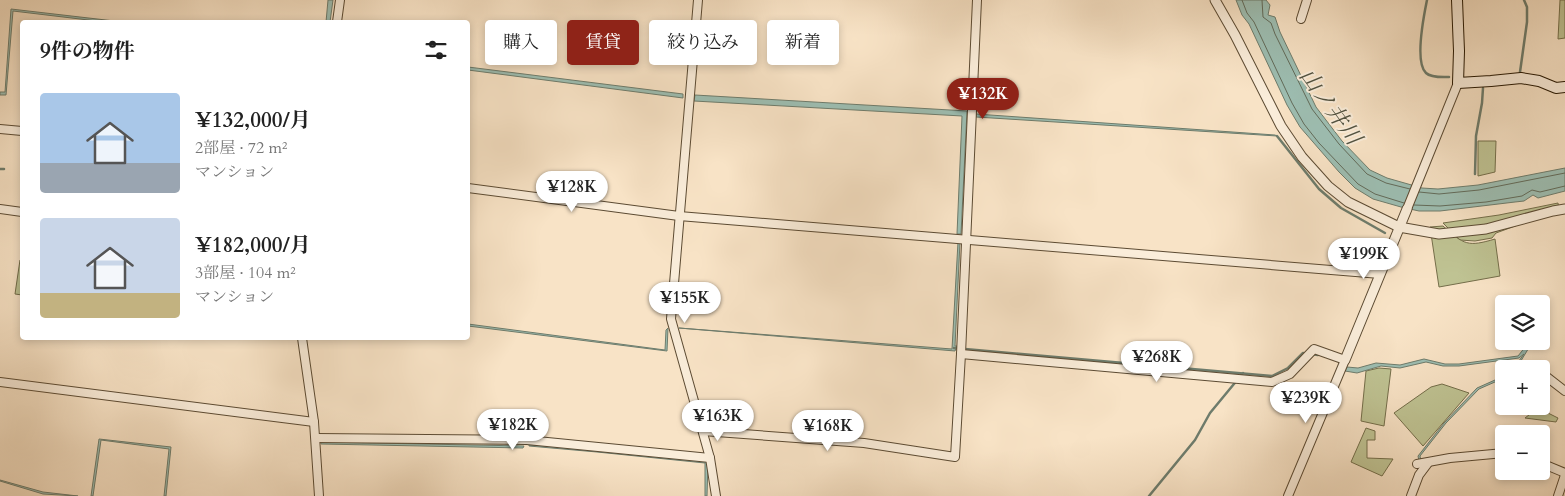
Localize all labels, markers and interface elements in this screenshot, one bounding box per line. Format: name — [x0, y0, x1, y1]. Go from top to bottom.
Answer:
chip: 購入 — [485, 20, 557, 65]
chip: 賃貸 — [567, 20, 639, 65]
chip: 絞り込み — [649, 20, 757, 65]
chip: 新着 — [767, 20, 839, 65]
icon: filters — [422, 36, 450, 64]
text: 9件の物件 — [40, 37, 135, 66]
water label: 山ノ井川 — [1292, 62, 1369, 153]
pin: ¥132K — [948, 78, 1018, 120]
text: ¥132K — [958, 83, 1008, 105]
text: ¥132,000/月 — [195, 106, 311, 135]
icon: home — [80, 113, 140, 173]
text: 2部屋 · 72 m² — [195, 137, 287, 159]
text: マンション — [195, 161, 274, 183]
pin: ¥128K — [537, 170, 607, 213]
text: ¥128K — [547, 176, 597, 198]
text: ¥182,000/月 — [195, 231, 311, 260]
icon: home — [80, 238, 140, 298]
pin: ¥199K — [1329, 238, 1399, 280]
text: ¥199K — [1339, 243, 1389, 265]
text: 3部屋 · 104 m² — [195, 262, 296, 284]
pin: ¥155K — [650, 282, 720, 324]
text: マンション — [195, 286, 274, 308]
text: ¥155K — [660, 287, 710, 309]
map controls — [1495, 295, 1550, 480]
button: layers — [1495, 295, 1550, 350]
pin: ¥268K — [1122, 340, 1192, 383]
text: ¥268K — [1132, 346, 1182, 368]
button: + — [1495, 360, 1550, 415]
pin: ¥239K — [1271, 382, 1341, 424]
text: ¥239K — [1281, 387, 1331, 409]
pin: ¥163K — [683, 400, 753, 442]
text: ¥163K — [693, 405, 743, 427]
pin: ¥182K — [478, 408, 548, 451]
pin: ¥168K — [793, 410, 863, 452]
text: ¥182K — [488, 414, 538, 436]
text: ¥168K — [803, 415, 853, 437]
button: − — [1495, 425, 1550, 480]

